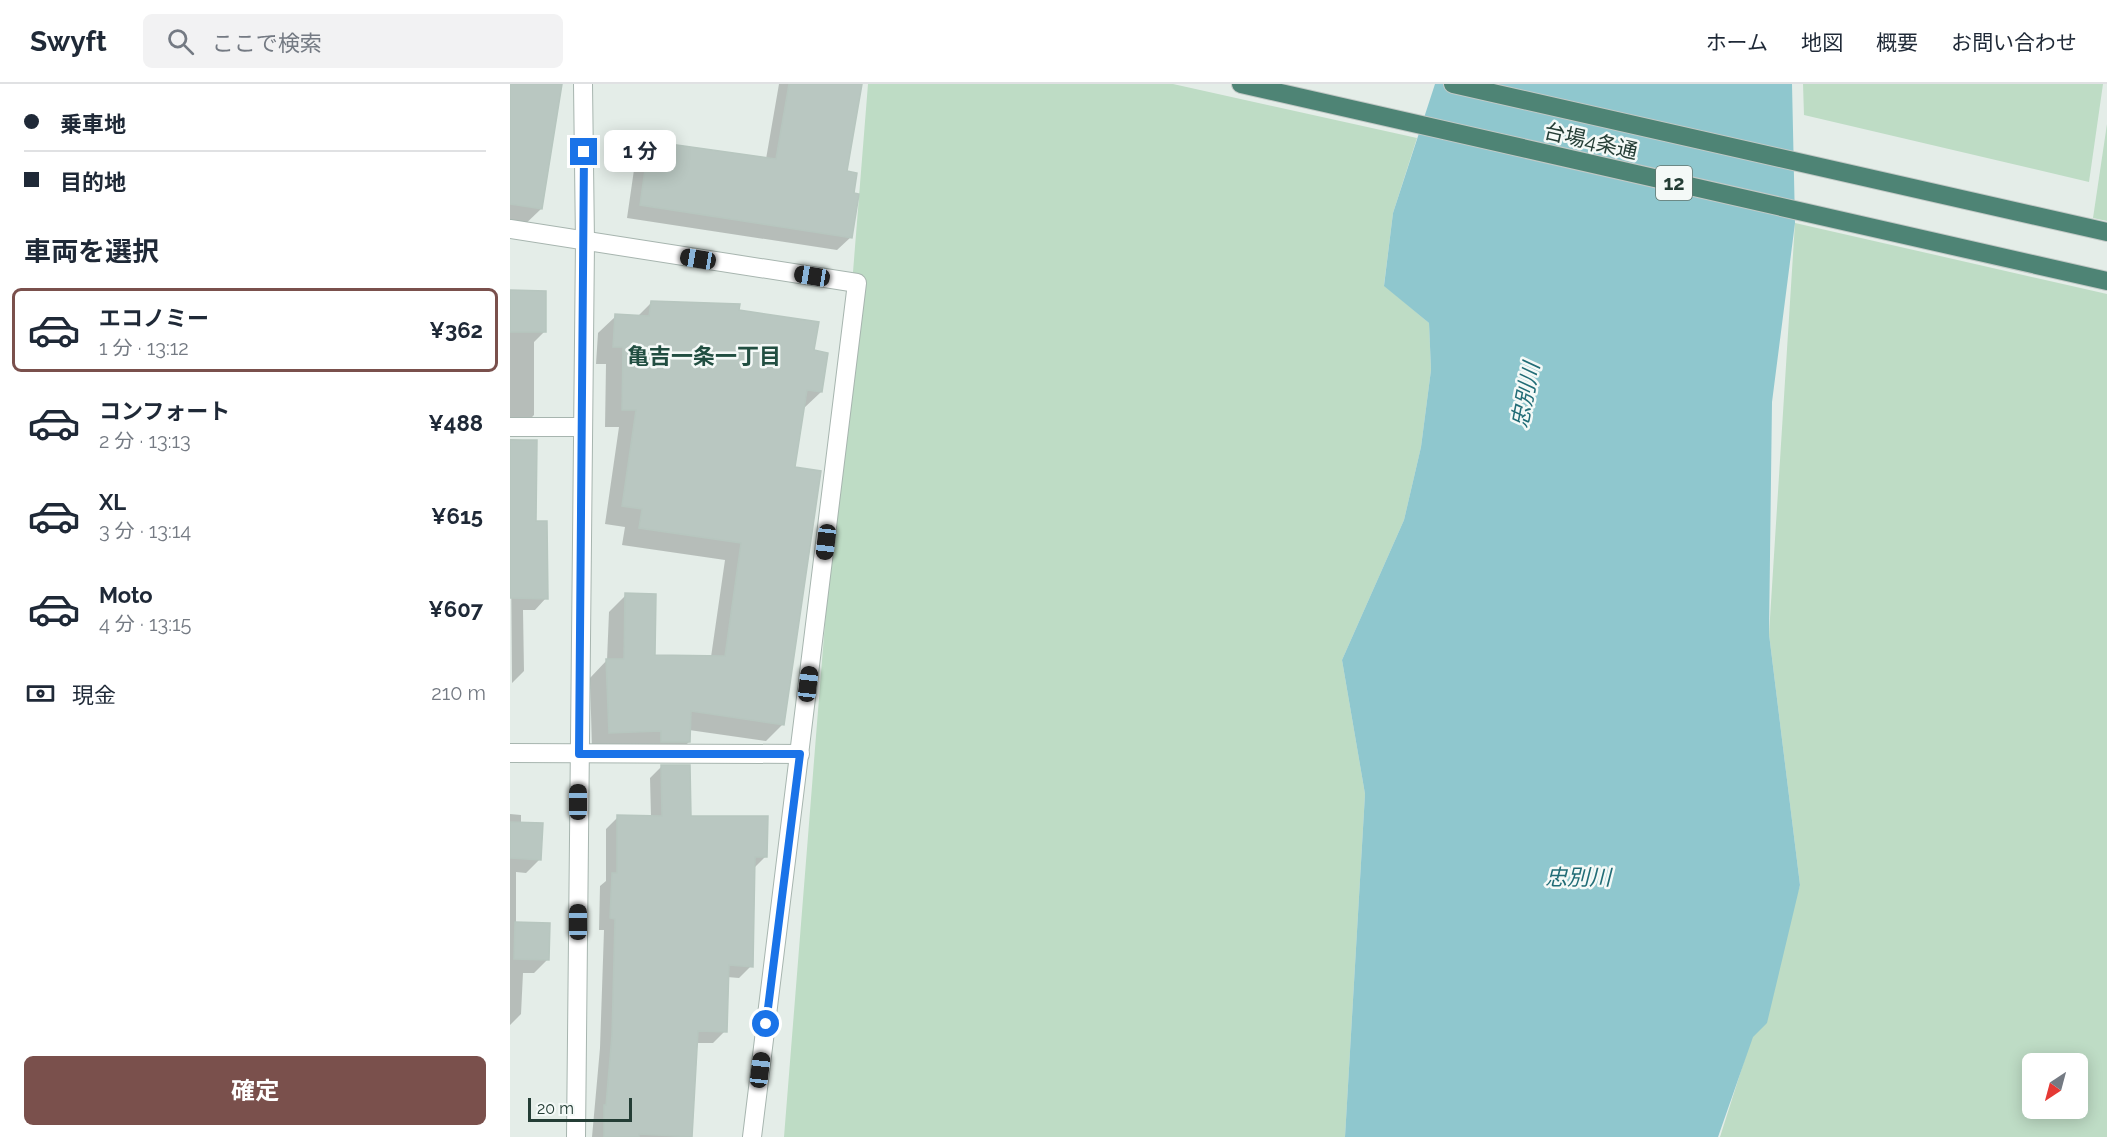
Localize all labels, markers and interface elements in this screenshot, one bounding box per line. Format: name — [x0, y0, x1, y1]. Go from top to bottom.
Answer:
search box — [143, 14, 563, 68]
text: Swyft — [30, 25, 107, 58]
icon: search — [164, 25, 197, 58]
text: ここで検索 — [212, 30, 322, 56]
text: ホーム — [1706, 30, 1768, 55]
text: 地図 — [1801, 30, 1843, 55]
text: 概要 — [1876, 30, 1918, 55]
text: お問い合わせ — [1951, 30, 2077, 55]
text: 乗車地 — [60, 111, 126, 137]
street label: 台場4条通 — [1542, 118, 1640, 164]
callout: 1 分 — [605, 131, 677, 173]
route end — [570, 138, 597, 165]
text: 1 分 — [623, 139, 657, 163]
road number: 12 — [1656, 166, 1692, 200]
text: 目的地 — [60, 169, 126, 195]
text: 車両を選択 — [24, 236, 159, 267]
car — [679, 247, 717, 271]
car — [793, 264, 831, 288]
icon: car — [27, 303, 81, 357]
text: エコノミー — [99, 305, 209, 331]
text: ¥362 — [429, 317, 483, 343]
text: 1 分 · 13:12 — [99, 336, 189, 360]
district label: 亀吉一条一丁目 — [627, 343, 781, 369]
water label: 忠別川 — [1506, 358, 1544, 430]
icon: car — [27, 396, 81, 450]
text: コンフォート — [99, 398, 230, 424]
text: ¥488 — [428, 410, 483, 436]
text: 2 分 · 13:13 — [99, 429, 191, 453]
icon: car — [27, 489, 81, 543]
text: XL — [99, 489, 126, 515]
text: ¥615 — [431, 503, 483, 529]
text: 3 分 · 13:14 — [99, 519, 191, 543]
car — [815, 523, 837, 561]
icon: car — [27, 582, 81, 636]
text: Moto — [99, 582, 153, 608]
text: ¥607 — [428, 596, 483, 622]
text: 4 分 · 13:15 — [99, 612, 191, 636]
car — [797, 665, 819, 703]
icon: cash — [24, 677, 57, 710]
text: 210 m — [431, 681, 486, 705]
text: 現金 — [72, 682, 116, 708]
car — [569, 784, 587, 820]
water label: 忠別川 — [1545, 864, 1613, 890]
car — [569, 904, 587, 940]
route start — [752, 1010, 779, 1037]
car — [749, 1051, 771, 1089]
north arrow — [2022, 1053, 2088, 1119]
map controls — [2022, 1053, 2088, 1119]
button: 確定 — [24, 1056, 486, 1125]
scale bar — [528, 1095, 632, 1122]
text: 20 m — [537, 1099, 574, 1118]

